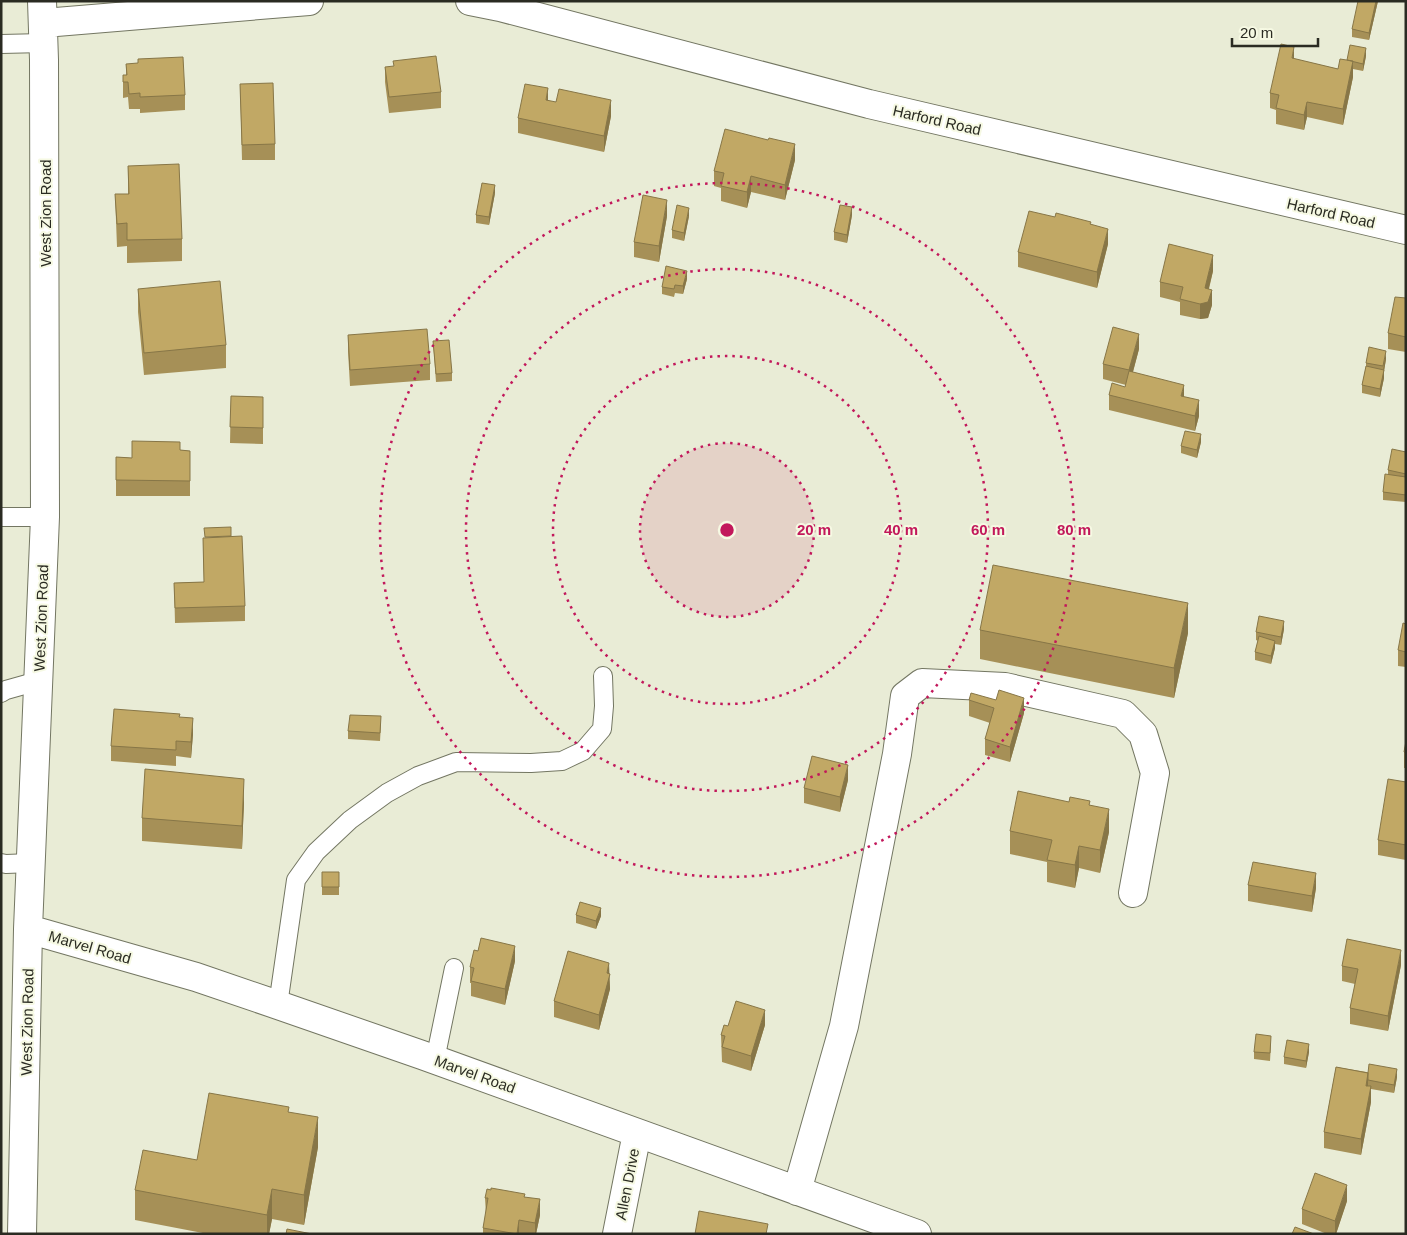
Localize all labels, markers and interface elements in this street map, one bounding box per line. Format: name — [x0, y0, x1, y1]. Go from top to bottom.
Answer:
scale bar — [1232, 15, 1318, 47]
text: 20 m — [1240, 24, 1273, 41]
street label: Harford Road — [891, 102, 983, 138]
street label: West Zion Road — [37, 159, 54, 267]
street label: Harford Road — [1285, 195, 1377, 231]
centre of rings — [718, 521, 736, 539]
text: 20 m — [797, 521, 831, 538]
text: 40 m — [884, 521, 918, 538]
text: 60 m — [971, 521, 1005, 538]
text: 80 m — [1057, 521, 1091, 538]
street label: West Zion Road — [31, 564, 51, 672]
street label: Marvel Road — [47, 927, 133, 967]
street label: West Zion Road — [18, 968, 36, 1076]
street label: Marvel Road — [432, 1051, 518, 1097]
street label: Allen Drive — [612, 1147, 642, 1221]

